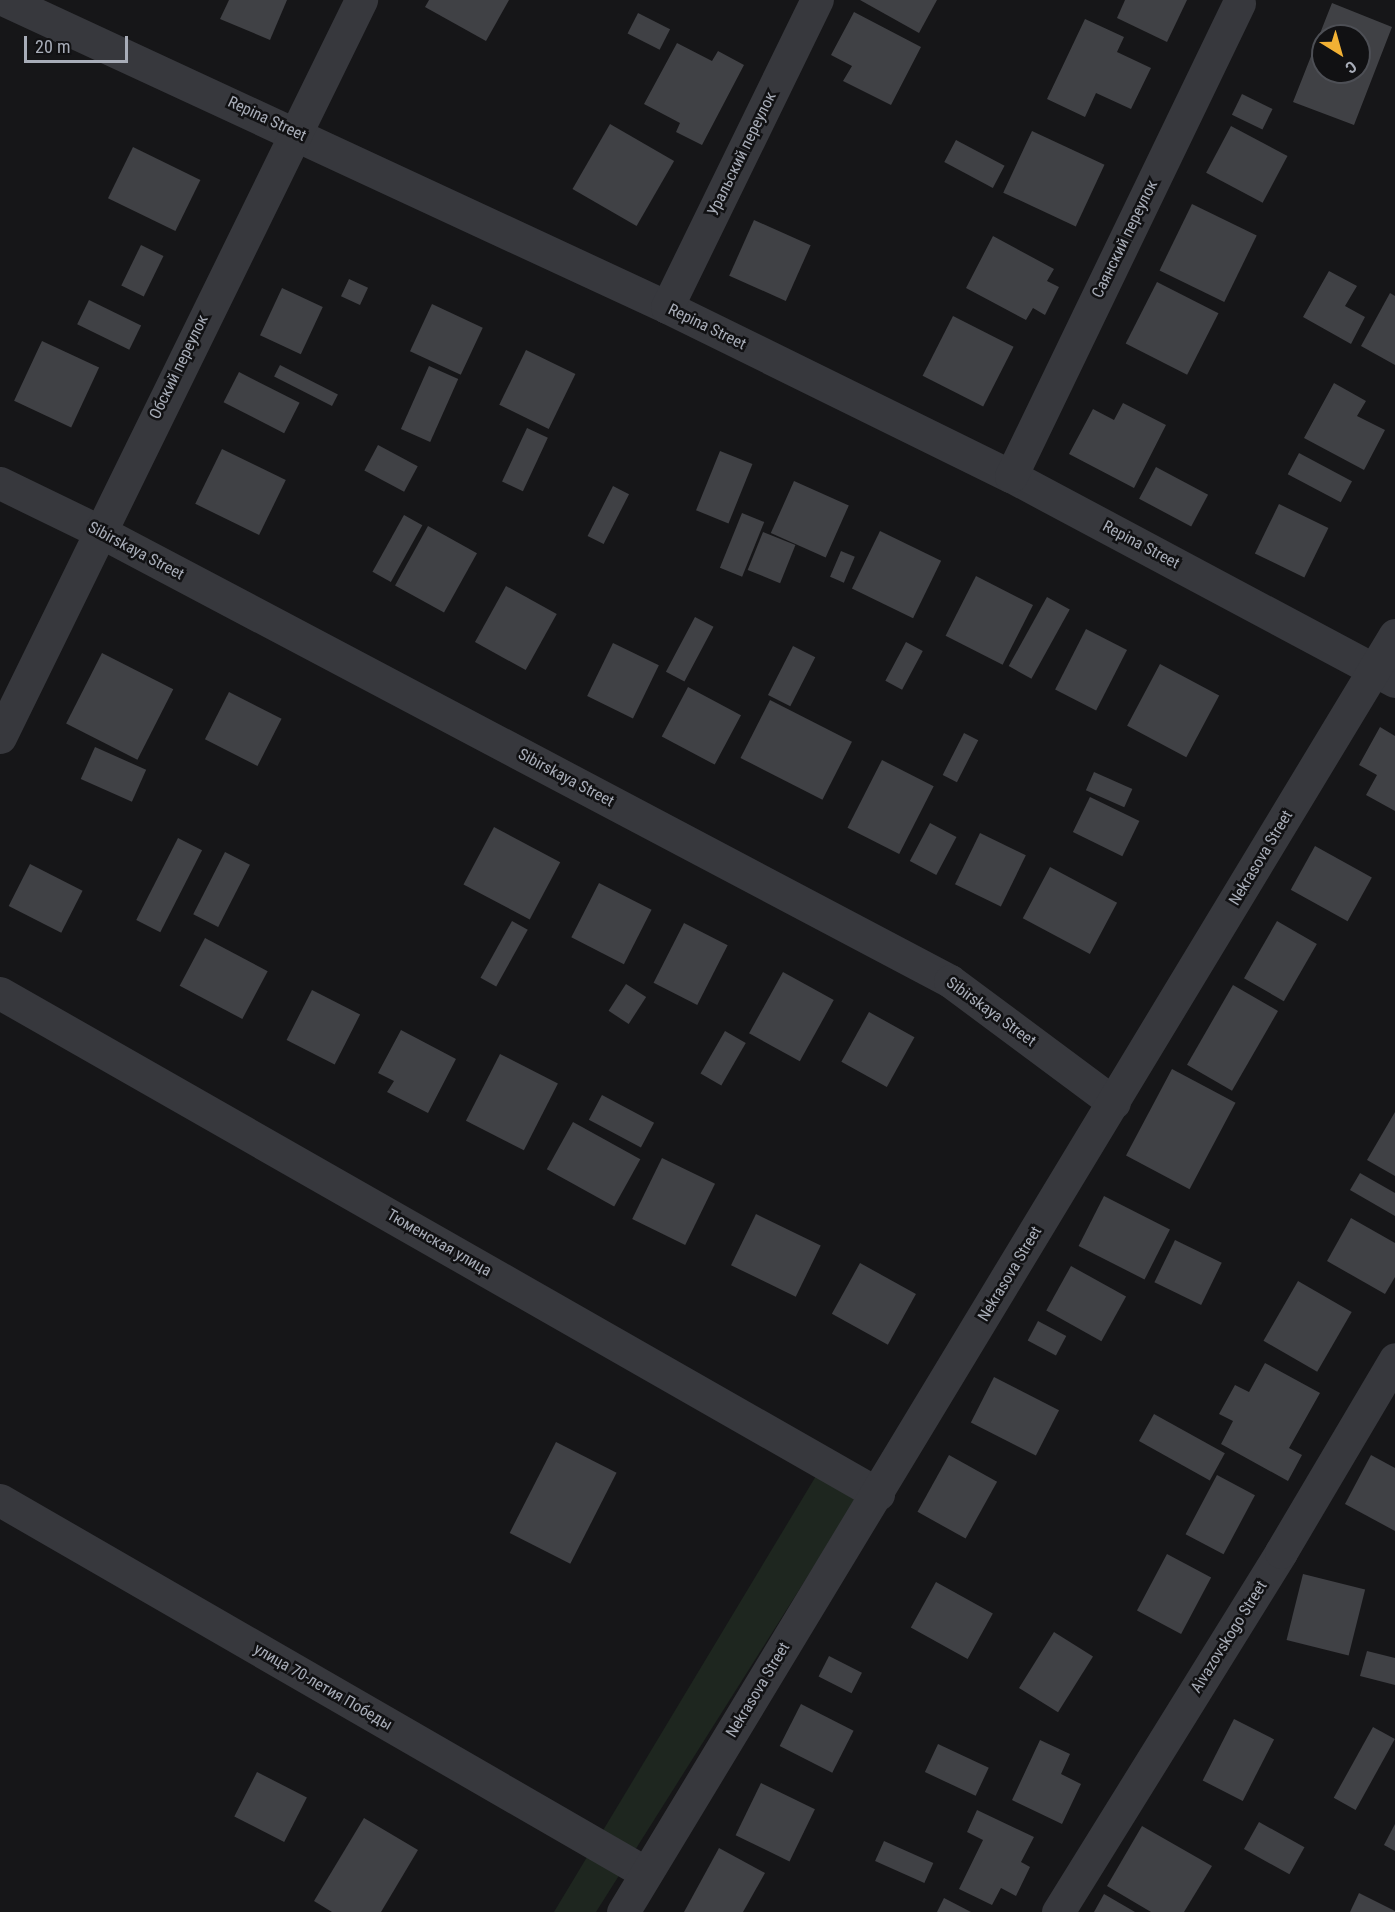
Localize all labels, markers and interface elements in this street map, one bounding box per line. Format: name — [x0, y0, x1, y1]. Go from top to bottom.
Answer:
scale bar — [27, 24, 130, 62]
north arrow — [1311, 24, 1371, 84]
text: 20 m — [35, 36, 70, 57]
text: С — [1342, 57, 1360, 78]
street label: Уральский переулок — [704, 89, 780, 219]
street label: Repina Street — [225, 93, 309, 145]
street label: Саянский переулок — [1088, 177, 1162, 301]
street label: Repina Street — [665, 300, 749, 354]
street label: Обский переулок — [145, 312, 213, 422]
street label: Repina Street — [1099, 517, 1183, 573]
street label: Sibirskaya Street — [85, 518, 187, 584]
street label: Sibirskaya Street — [515, 745, 617, 811]
street label: Nekrasova Street — [1225, 807, 1297, 909]
street label: Sibirskaya Street — [943, 973, 1039, 1051]
street label: Тюменская улица — [383, 1205, 495, 1281]
street label: Nekrasova Street — [974, 1223, 1046, 1325]
street label: Aivazovskogo Street — [1187, 1577, 1271, 1697]
street label: улица 70-летия Победы — [250, 1639, 396, 1735]
street label: Nekrasova Street — [722, 1639, 794, 1741]

